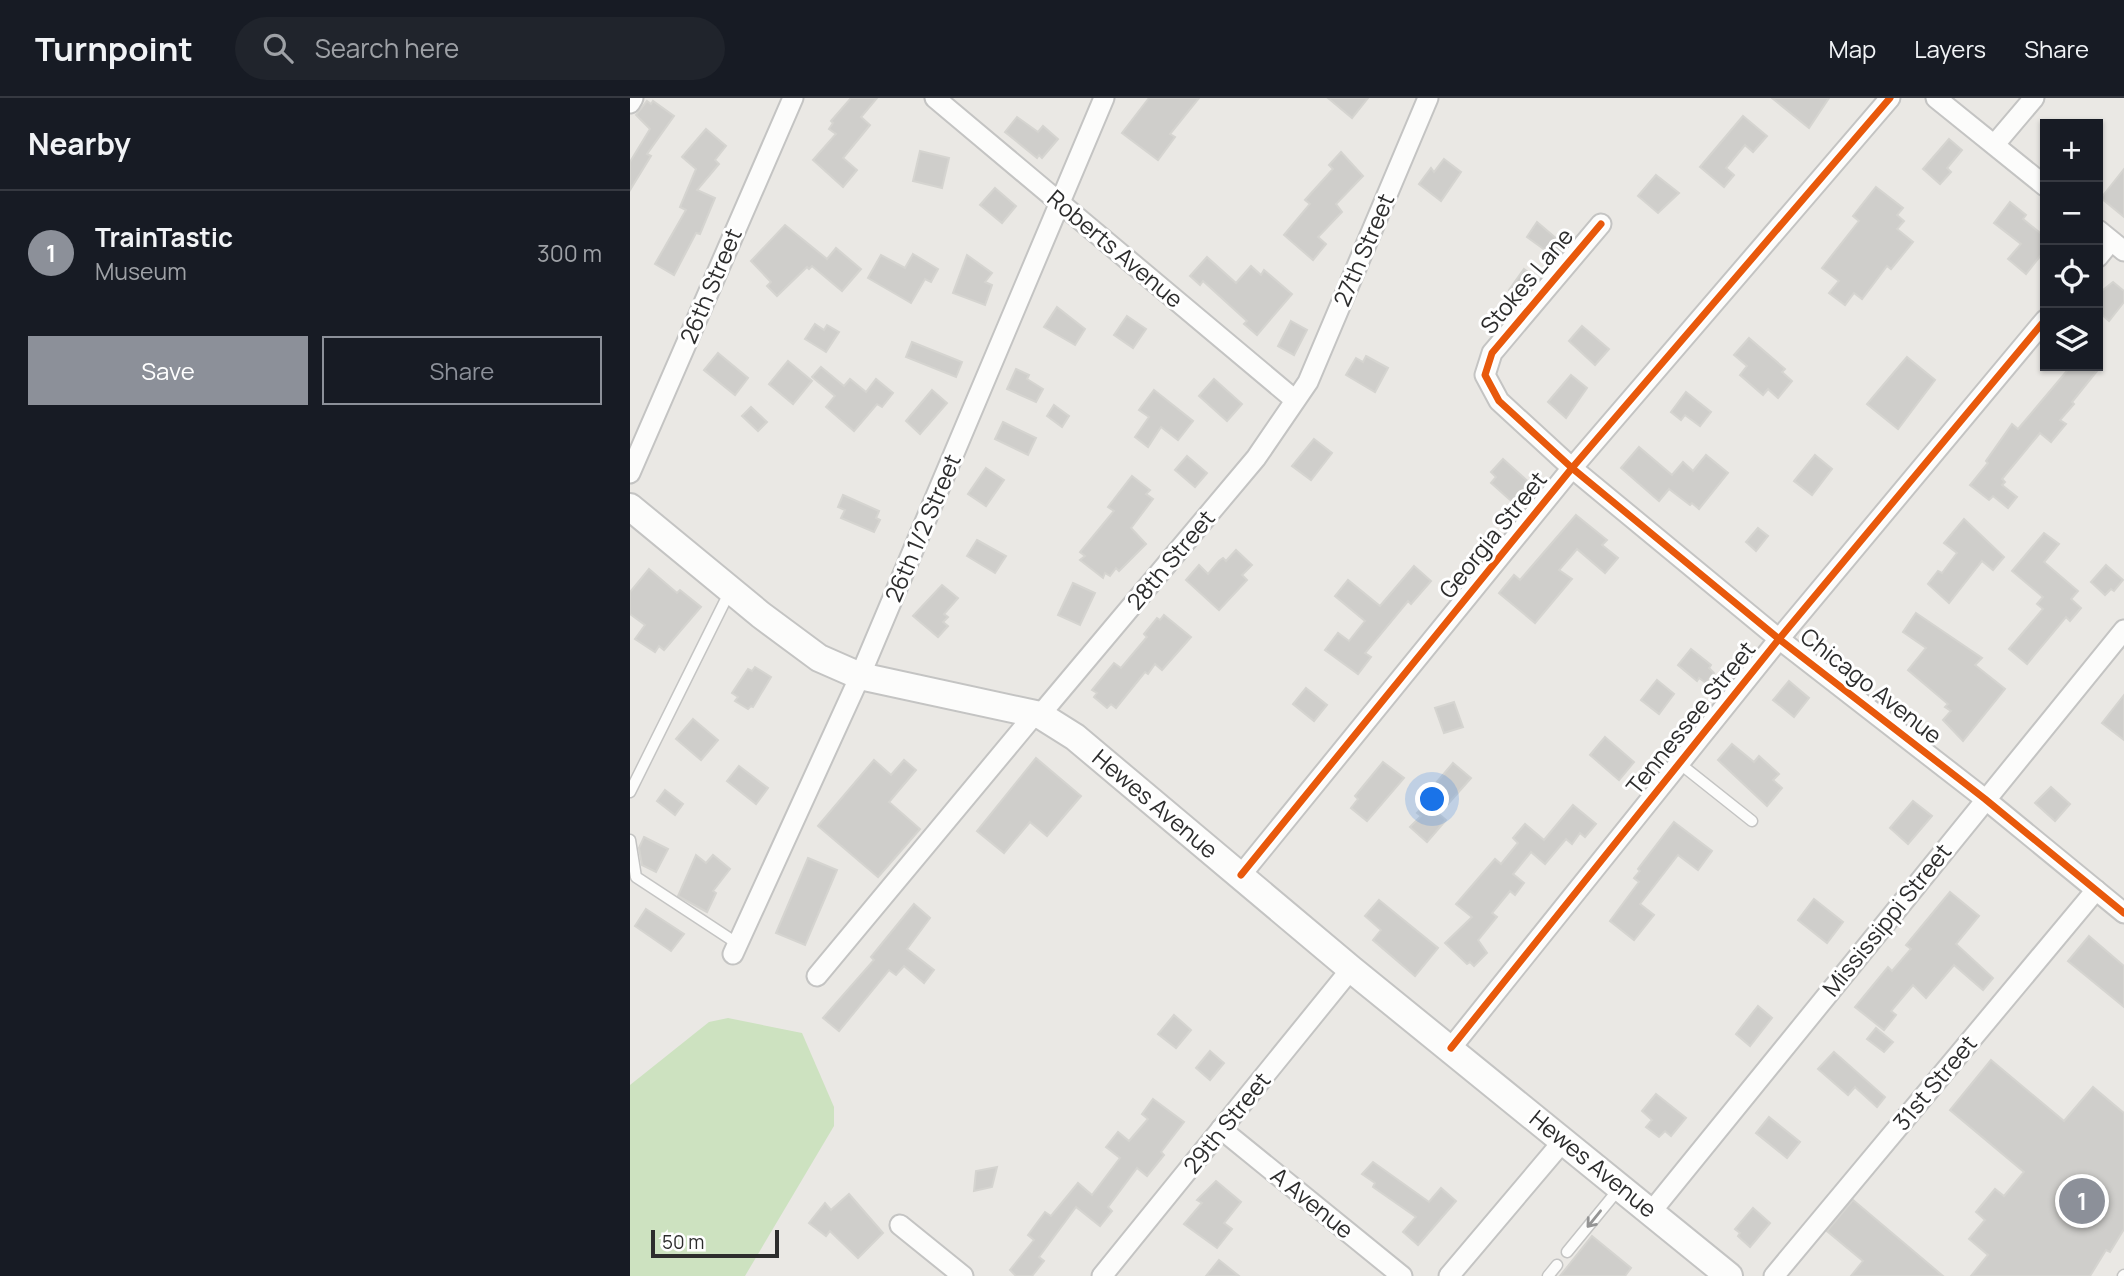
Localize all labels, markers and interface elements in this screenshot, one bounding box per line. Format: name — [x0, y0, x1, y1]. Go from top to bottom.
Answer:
search box — [235, 17, 725, 80]
text: Turnpoint — [35, 26, 193, 71]
icon: search — [259, 29, 297, 67]
text: Search here — [315, 30, 459, 66]
text: Map — [1829, 32, 1876, 65]
text: Layers — [1914, 32, 1986, 65]
text: Share — [2024, 32, 2089, 65]
map controls — [2040, 119, 2103, 371]
button: + — [2040, 119, 2103, 182]
text: Nearby — [28, 123, 131, 164]
street label: Roberts Avenue — [1041, 182, 1190, 315]
button: − — [2040, 182, 2103, 245]
street label: 27th Street — [1325, 188, 1401, 311]
text: TrainTastic — [95, 219, 233, 255]
street label: Stokes Lane — [1472, 221, 1580, 340]
street label: 26th Street — [671, 223, 749, 348]
text: 1 — [46, 237, 56, 269]
text: 300 m — [537, 237, 602, 269]
button: locate — [2040, 245, 2103, 308]
text: Museum — [95, 255, 187, 287]
button: layers — [2040, 308, 2103, 371]
button: Save — [28, 336, 308, 405]
button: Share — [322, 336, 602, 405]
street label: 26th 1/2 Street — [876, 449, 968, 607]
street label: Georgia Street — [1431, 464, 1553, 605]
street label: 28th Street — [1119, 503, 1222, 616]
street label: Chicago Avenue — [1794, 620, 1949, 751]
street label: Tennessee Street — [1618, 634, 1762, 801]
street label: Hewes Avenue — [1086, 741, 1225, 865]
your location — [1415, 782, 1449, 816]
street label: Mississippi Street — [1814, 836, 1958, 1003]
street label: 31st Street — [1885, 1028, 1983, 1137]
street label: 29th Street — [1175, 1065, 1277, 1180]
street label: Hewes Avenue — [1523, 1102, 1664, 1224]
street label: A Avenue — [1265, 1159, 1361, 1245]
pin: 1 — [2059, 1175, 2105, 1227]
one-way arrow — [1586, 1210, 1602, 1228]
scale bar — [651, 1227, 779, 1259]
text: 50 m — [662, 1229, 704, 1255]

